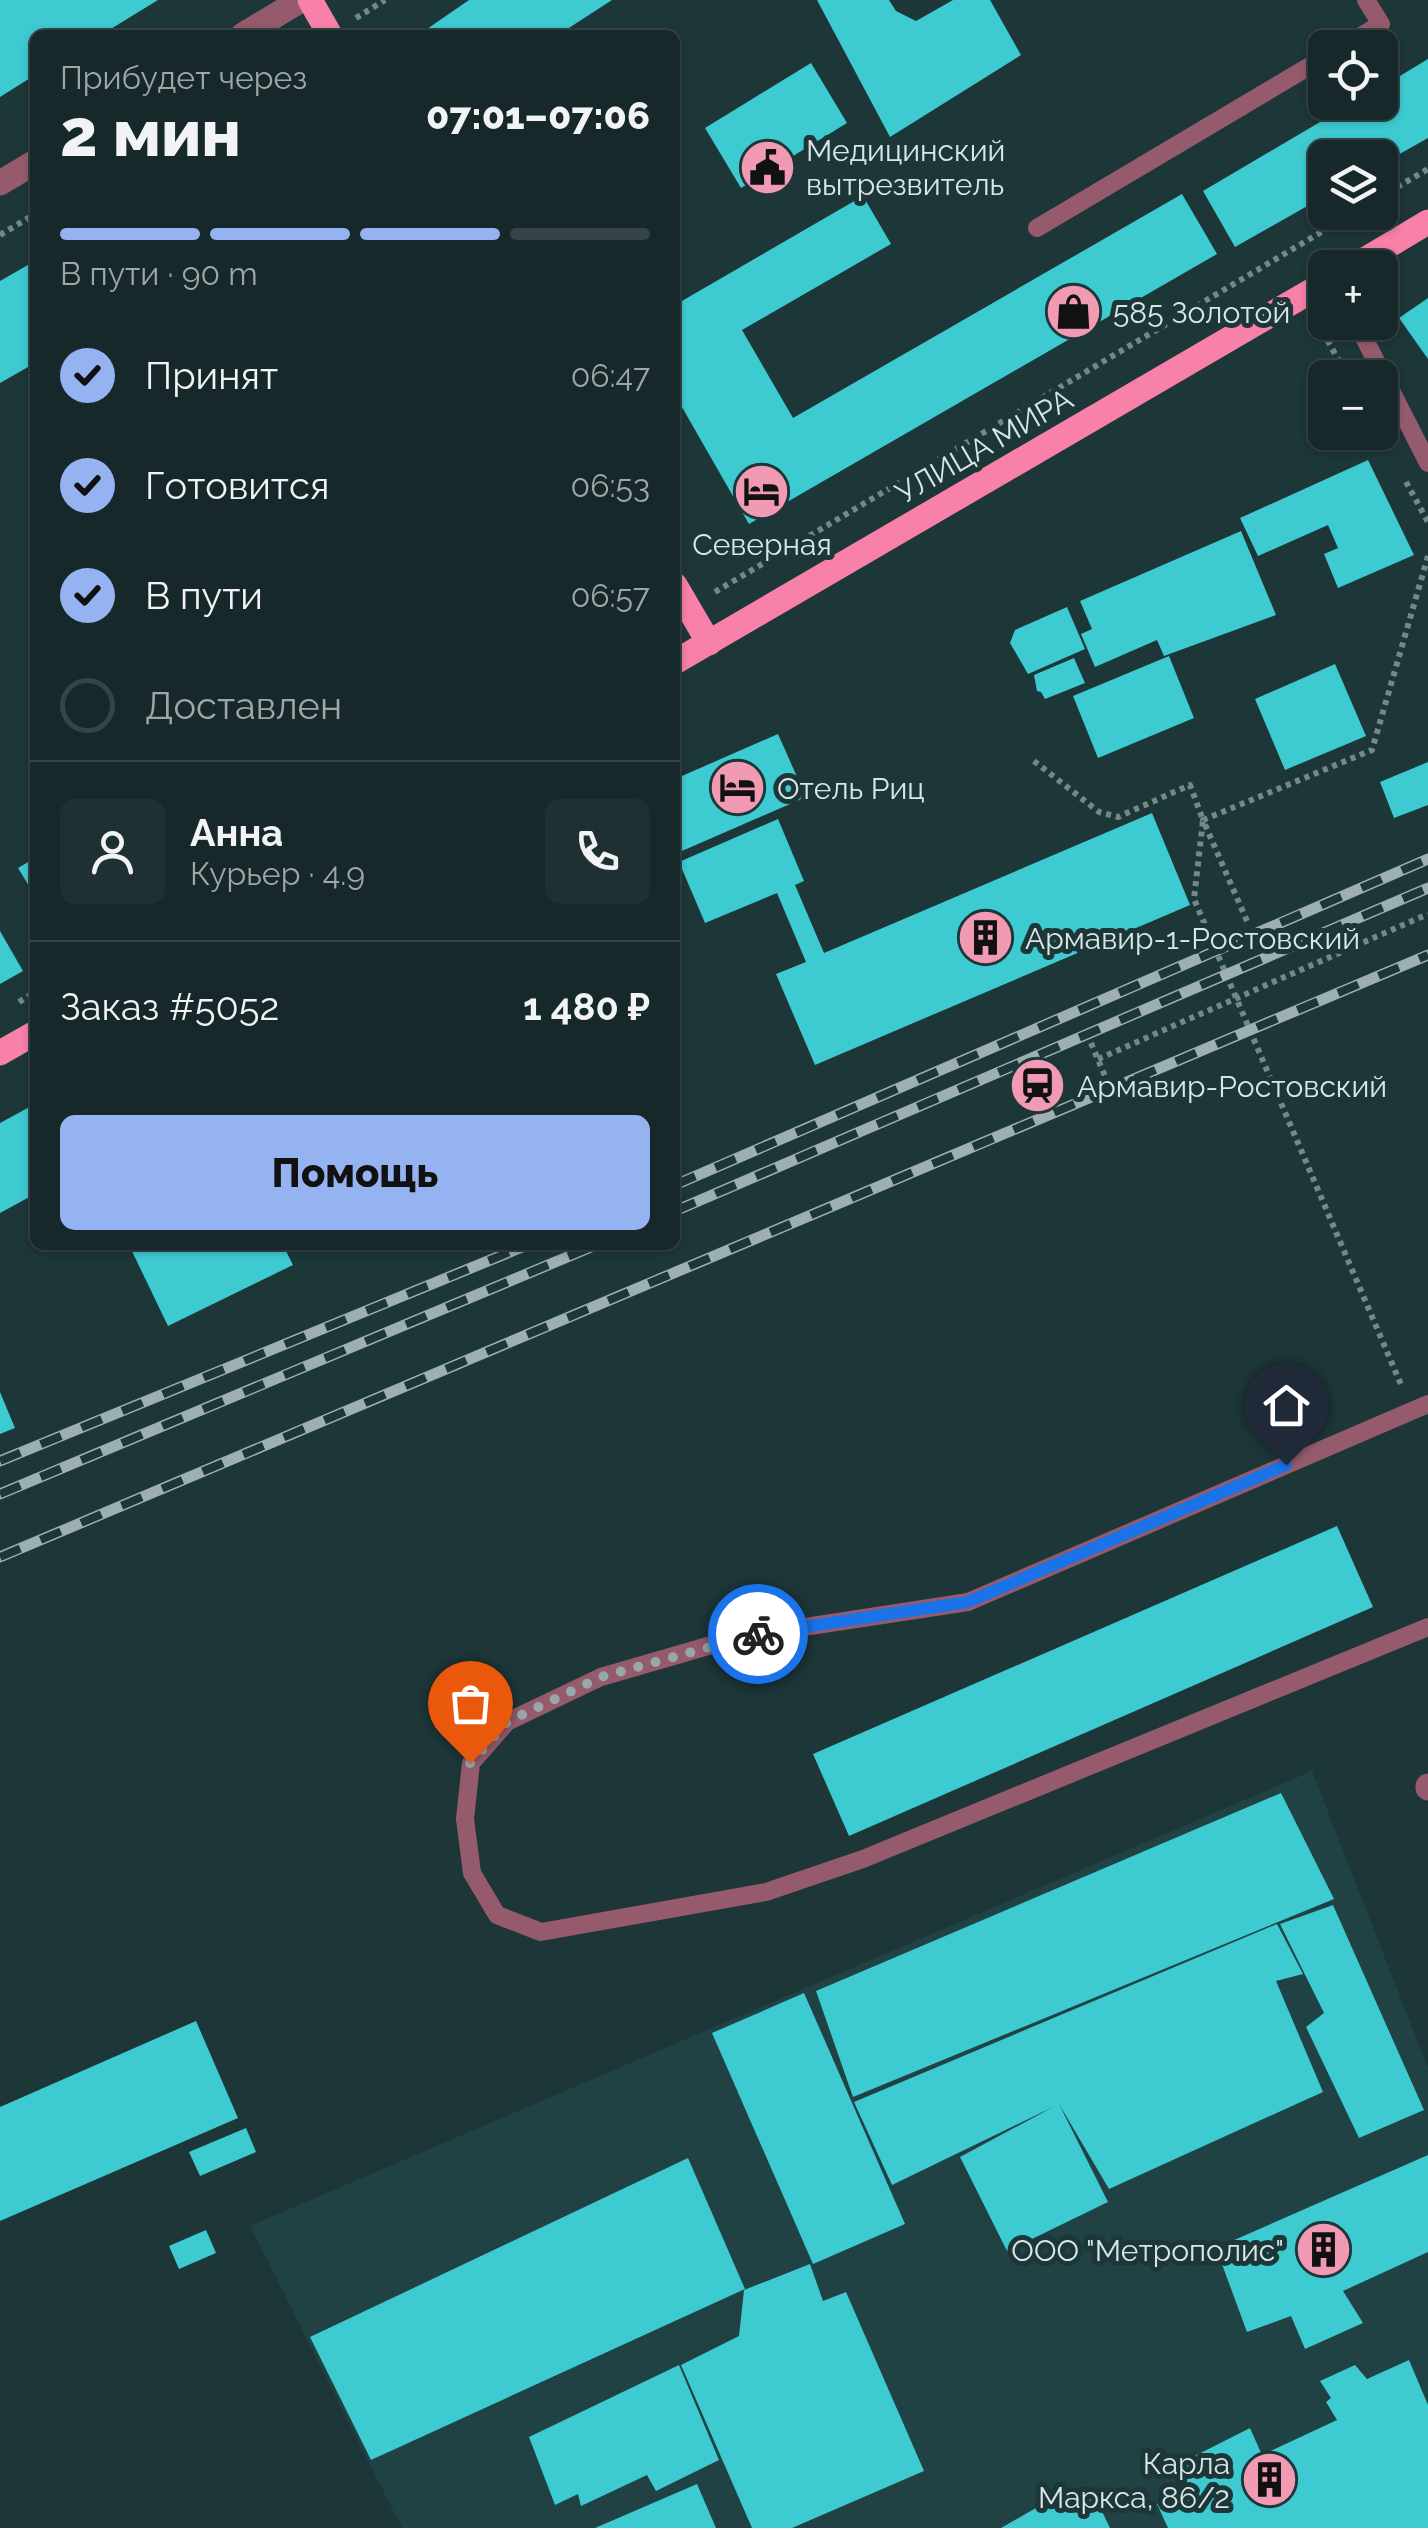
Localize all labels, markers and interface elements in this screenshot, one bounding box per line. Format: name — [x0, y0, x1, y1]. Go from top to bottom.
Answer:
map controls — [1308, 30, 1398, 450]
button: locate — [1308, 30, 1398, 120]
text: Прибудет через — [60, 59, 307, 96]
text: 07:01–07:06 — [426, 93, 650, 138]
text: 2 мин — [60, 95, 241, 171]
place label: Медицинский вытрезвитель — [806, 133, 1005, 202]
public building icon: Медицинский вытрезвитель — [737, 137, 797, 197]
button: layers — [1308, 140, 1398, 230]
button: + — [1308, 250, 1398, 340]
text: В пути · 90 m — [60, 255, 258, 292]
shop icon: 585 Золотой — [1044, 282, 1104, 342]
place label: 585 Золотой — [1113, 295, 1290, 330]
icon: check — [60, 348, 115, 403]
text: Принят — [145, 353, 278, 398]
text: 06:47 — [571, 357, 650, 394]
button: − — [1308, 360, 1398, 450]
street label: УЛИЦА МИРА — [889, 381, 1079, 511]
icon: check — [60, 458, 115, 513]
hotel icon: Северная — [732, 462, 792, 522]
text: Готовится — [145, 463, 329, 508]
text: 06:53 — [571, 467, 650, 504]
place label: Северная — [692, 527, 832, 562]
icon: check — [60, 568, 115, 623]
text: В пути — [145, 573, 263, 618]
text: 06:57 — [571, 577, 650, 614]
text: Доставлен — [145, 683, 342, 728]
hotel icon: Отель Риц — [708, 758, 768, 818]
place label: Отель Риц — [777, 771, 925, 806]
button: person — [60, 799, 165, 904]
button: phone — [545, 799, 650, 904]
text: Анна — [190, 810, 283, 855]
text: Курьер · 4.9 — [190, 855, 365, 892]
building icon: Армавир-1-Ростовский — [956, 908, 1016, 968]
place label: Армавир-1-Ростовский — [1025, 921, 1360, 956]
text: Заказ #5052 — [60, 984, 279, 1029]
text: 1 480 ₽ — [523, 984, 650, 1029]
station icon: Армавир-Ростовский — [1008, 1056, 1068, 1116]
place label: Армавир-Ростовский — [1077, 1069, 1387, 1104]
button: Помощь — [60, 1115, 650, 1230]
pin — [1244, 1363, 1329, 1466]
icon: home — [1259, 1378, 1314, 1433]
courier — [708, 1584, 808, 1684]
icon: bike — [731, 1607, 786, 1662]
pin — [428, 1661, 513, 1764]
icon: bag — [443, 1676, 498, 1731]
building icon: ООО "Метрополис" — [1293, 2220, 1353, 2280]
place label: ООО "Метрополис" — [1011, 2233, 1284, 2268]
place label: Карла Маркса, 86/2 — [1038, 2446, 1230, 2515]
building icon: Карла Маркса, 86/2 — [1239, 2450, 1299, 2510]

